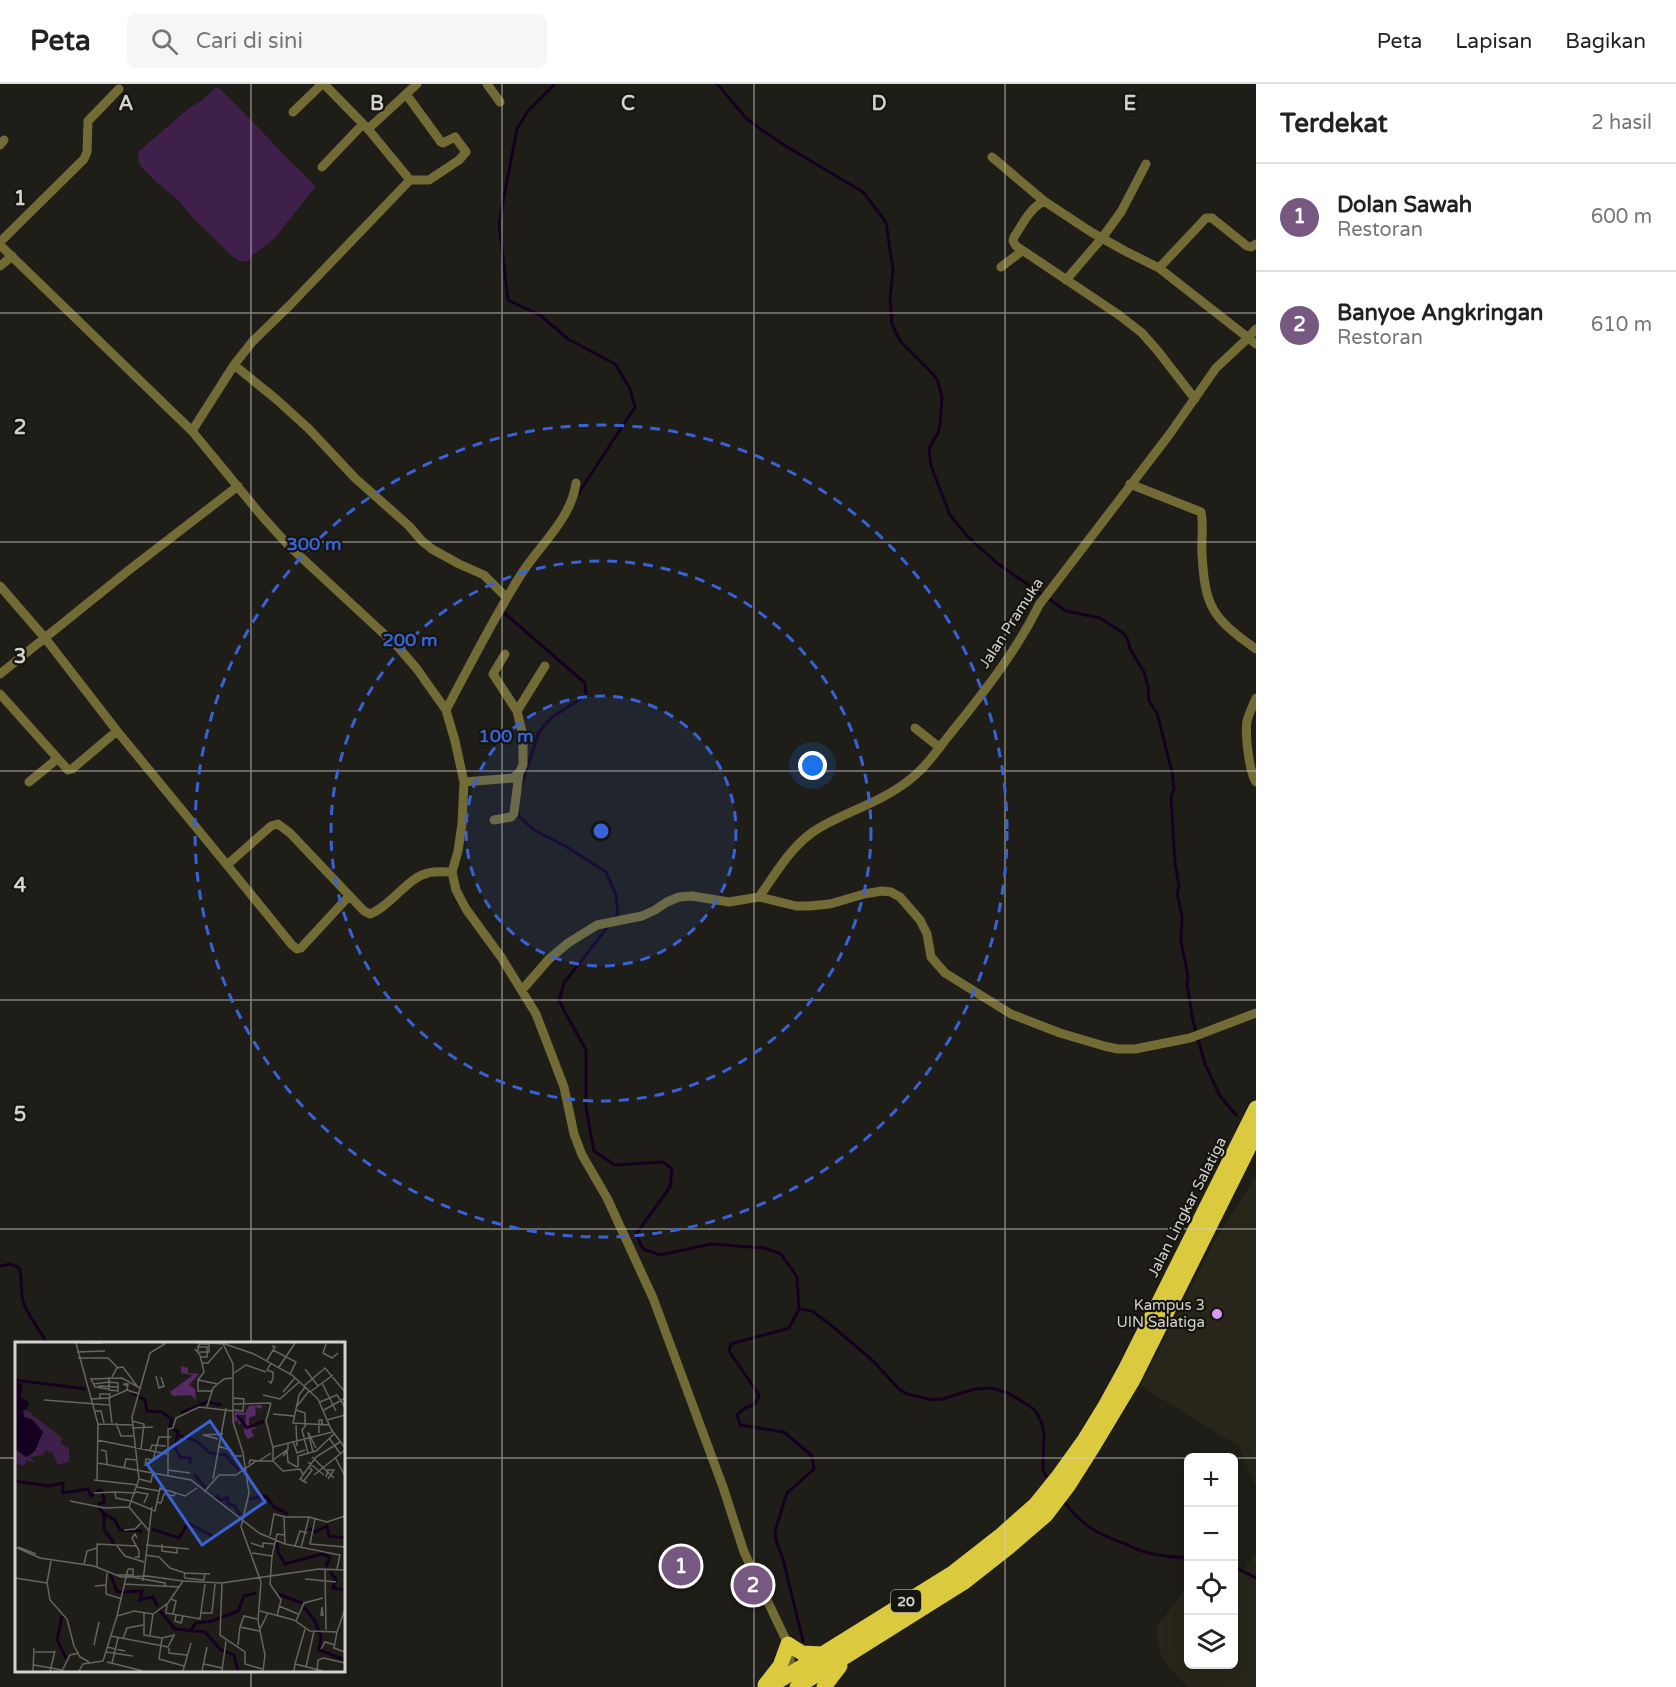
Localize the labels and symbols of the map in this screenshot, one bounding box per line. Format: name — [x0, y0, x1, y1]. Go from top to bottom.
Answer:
text: A — [119, 92, 134, 116]
text: B — [370, 92, 384, 116]
text: C — [621, 92, 635, 116]
text: D — [871, 92, 887, 116]
text: E — [1124, 92, 1137, 116]
text: 1 — [14, 187, 26, 211]
text: 2 — [14, 416, 26, 440]
text: 300 m — [286, 533, 342, 555]
street label: Jalan Pramuka — [975, 574, 1047, 672]
text: 200 m — [382, 629, 438, 651]
text: 3 — [14, 645, 26, 669]
text: 100 m — [478, 725, 534, 747]
your location — [798, 751, 827, 780]
centre of rings — [591, 821, 611, 841]
text: 4 — [14, 874, 27, 898]
text: 5 — [14, 1103, 26, 1127]
street label: Jalan Lingkar Salatiga — [1144, 1134, 1230, 1280]
place label: Kampus 3 UIN Salatiga — [1116, 1296, 1205, 1331]
marker: Kampus 3 UIN Salatiga — [1210, 1307, 1224, 1321]
inset map — [15, 1342, 345, 1672]
pin: 1 — [662, 1544, 700, 1588]
pin: 2 — [734, 1562, 772, 1608]
road number: 20 — [891, 1590, 921, 1612]

